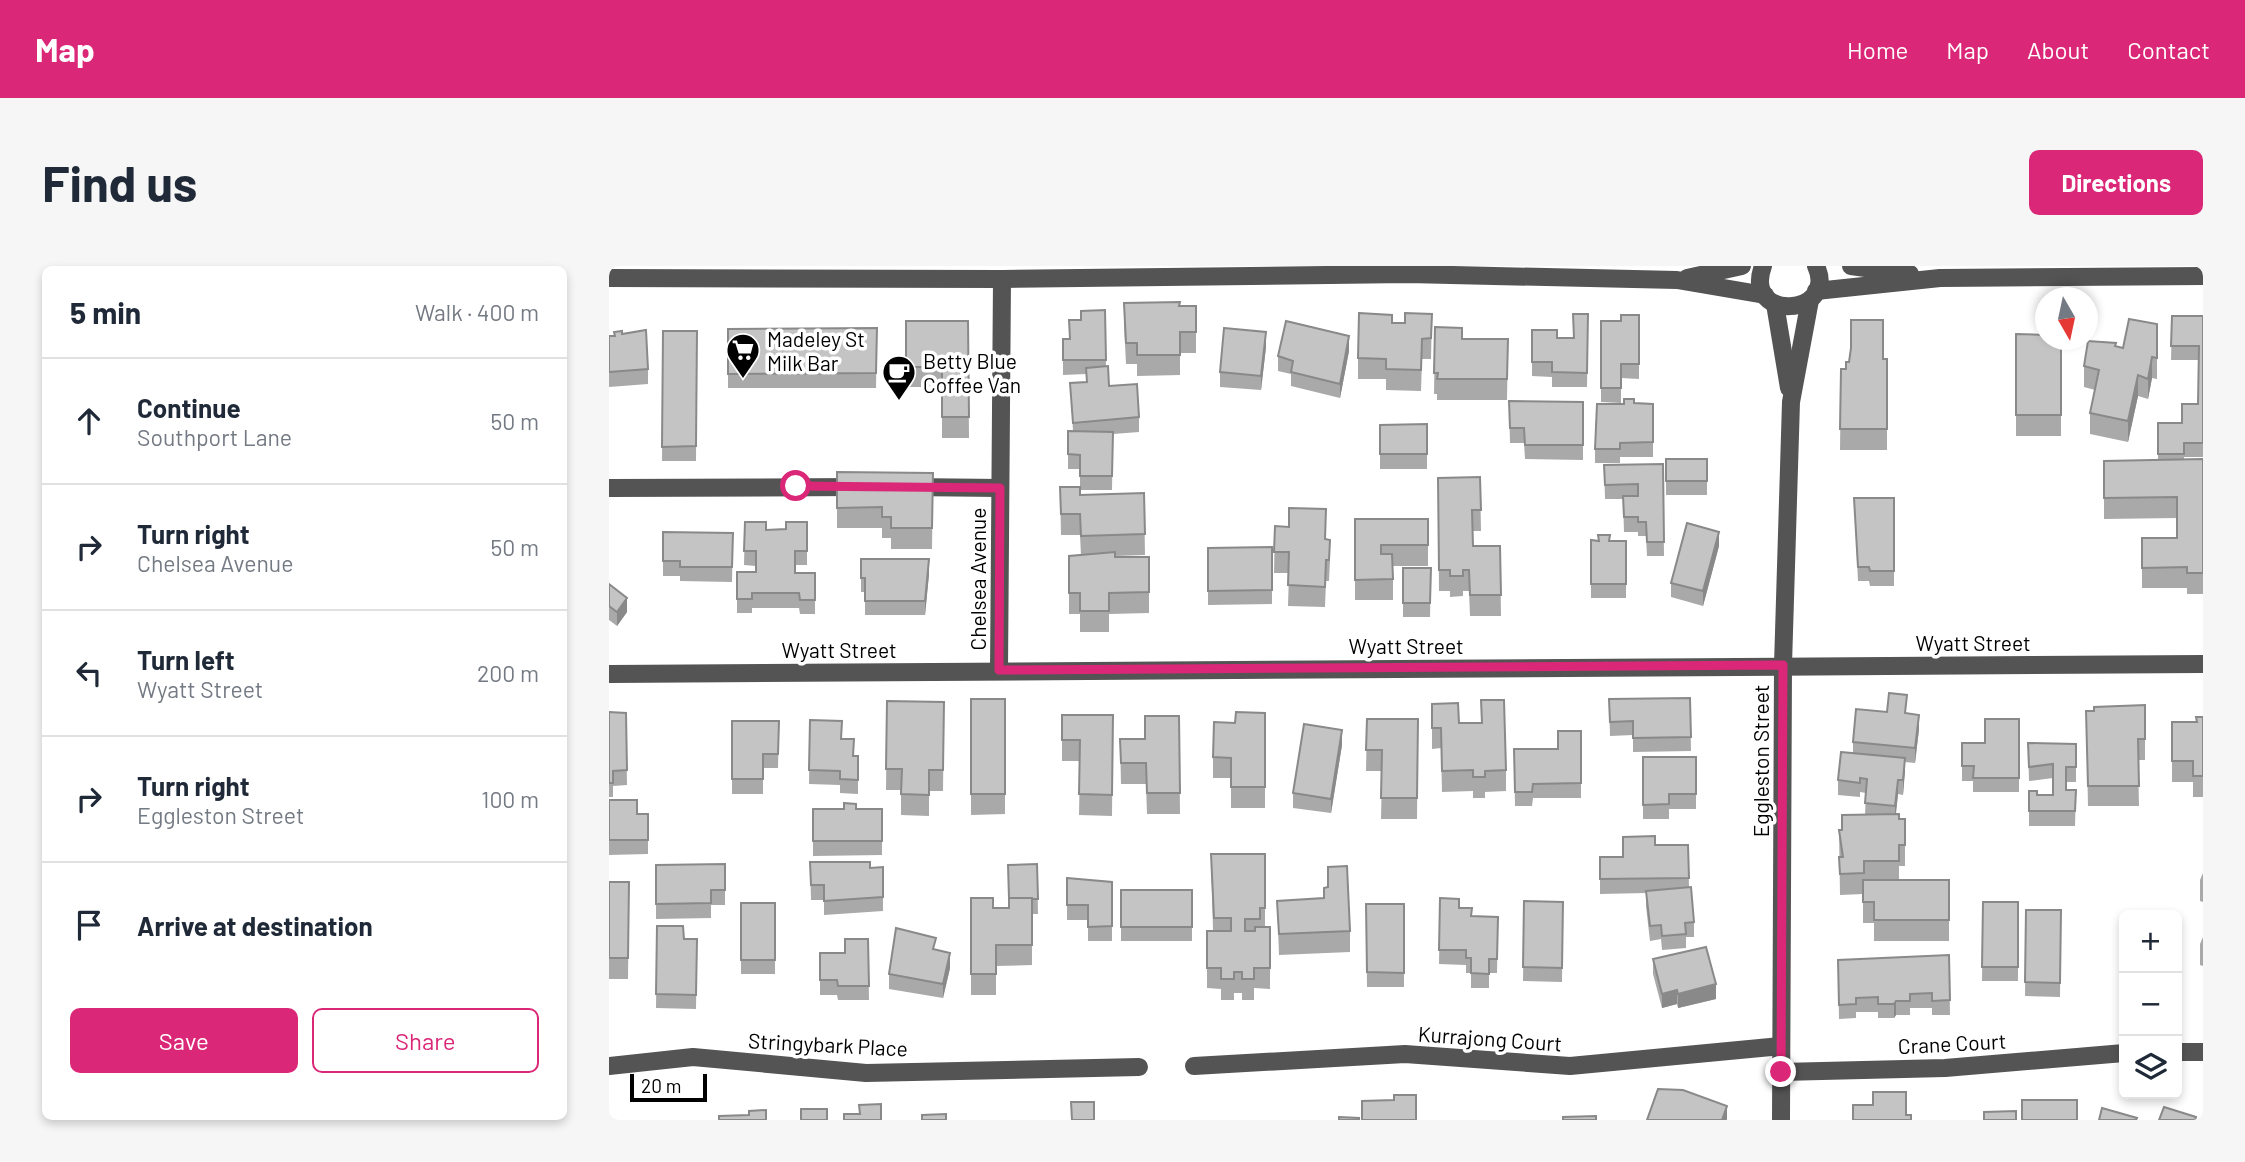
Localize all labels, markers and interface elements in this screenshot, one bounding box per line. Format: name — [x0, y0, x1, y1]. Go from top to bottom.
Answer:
text: Map — [35, 29, 95, 69]
text: Home — [1847, 35, 1908, 64]
text: Map — [1946, 35, 1989, 64]
text: About — [2027, 35, 2089, 64]
text: Contact — [2127, 35, 2210, 64]
button: Directions — [2029, 150, 2203, 215]
text: Find us — [42, 153, 197, 212]
north arrow — [2035, 287, 2098, 350]
text: 5 min — [70, 294, 141, 330]
text: Walk · 400 m — [415, 298, 539, 326]
place label: Madeley St Milk Bar — [767, 326, 865, 375]
supermarket icon: Madeley St Milk Bar — [724, 331, 762, 380]
place label: Betty Blue Coffee Van — [923, 348, 1021, 397]
cafe icon: Betty Blue Coffee Van — [880, 353, 918, 402]
text: Continue — [137, 392, 241, 423]
icon: ahead — [70, 402, 108, 440]
text: 50 m — [491, 407, 539, 435]
text: Southport Lane — [137, 423, 292, 451]
route start — [780, 470, 811, 501]
street label: Chelsea Avenue — [965, 508, 990, 650]
text: Turn right — [137, 518, 250, 549]
icon: right — [70, 528, 108, 566]
text: 50 m — [491, 533, 539, 561]
text: Chelsea Avenue — [137, 549, 293, 577]
street label: Wyatt Street — [1915, 630, 2031, 655]
street label: Wyatt Street — [1348, 633, 1464, 658]
street label: Wyatt Street — [781, 637, 897, 662]
text: Turn left — [137, 644, 235, 675]
icon: left — [70, 654, 108, 692]
text: 200 m — [477, 659, 539, 687]
text: Wyatt Street — [137, 675, 263, 703]
street label: Eggleston Street — [1748, 685, 1773, 837]
text: Turn right — [137, 770, 250, 801]
icon: right — [70, 780, 108, 818]
text: 100 m — [481, 785, 539, 813]
text: Eggleston Street — [137, 801, 304, 829]
icon: arrive — [70, 906, 108, 944]
text: Arrive at destination — [137, 910, 373, 941]
map controls — [2119, 910, 2182, 1099]
button: + — [2119, 910, 2182, 973]
button: − — [2119, 973, 2182, 1036]
button: Save — [70, 1008, 298, 1073]
button: Share — [312, 1008, 539, 1073]
street label: Kurrajong Court — [1417, 1020, 1563, 1056]
street label: Stringybark Place — [748, 1027, 908, 1061]
street label: Crane Court — [1897, 1028, 2007, 1058]
button: layers — [2119, 1036, 2182, 1099]
route end — [1765, 1056, 1796, 1087]
scale bar — [630, 1071, 707, 1103]
text: 20 m — [641, 1074, 681, 1097]

